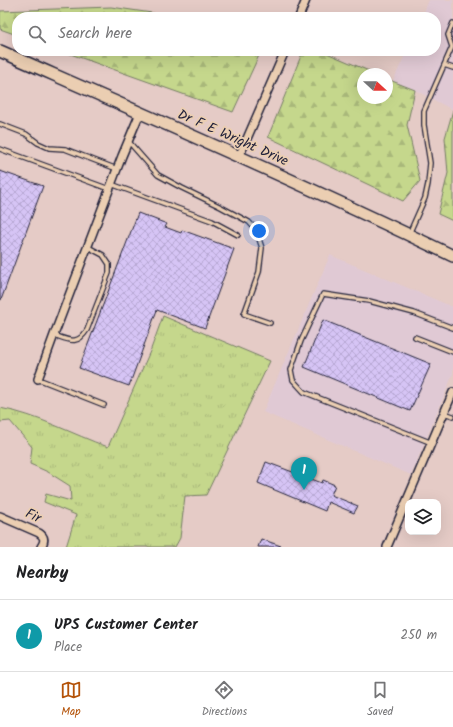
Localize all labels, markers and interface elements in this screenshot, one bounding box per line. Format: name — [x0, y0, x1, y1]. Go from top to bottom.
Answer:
search box — [12, 12, 441, 56]
text: Search here — [58, 22, 132, 46]
icon: search — [26, 23, 48, 45]
north arrow — [357, 68, 393, 104]
street label: Dr F E Wright Drive — [174, 104, 293, 173]
your location — [249, 221, 269, 241]
pin: 1 — [291, 457, 317, 490]
map controls — [405, 499, 441, 535]
button: layers — [405, 499, 441, 535]
street label: Fir — [22, 503, 46, 530]
text: Nearby — [16, 560, 68, 587]
text: UPS Customer Center — [54, 613, 198, 637]
text: 1 — [27, 625, 31, 646]
text: 250 m — [400, 625, 437, 646]
text: Place — [54, 637, 82, 658]
tab: Map — [60, 679, 82, 721]
tab: Directions — [202, 679, 247, 721]
tab: Saved — [367, 679, 393, 721]

